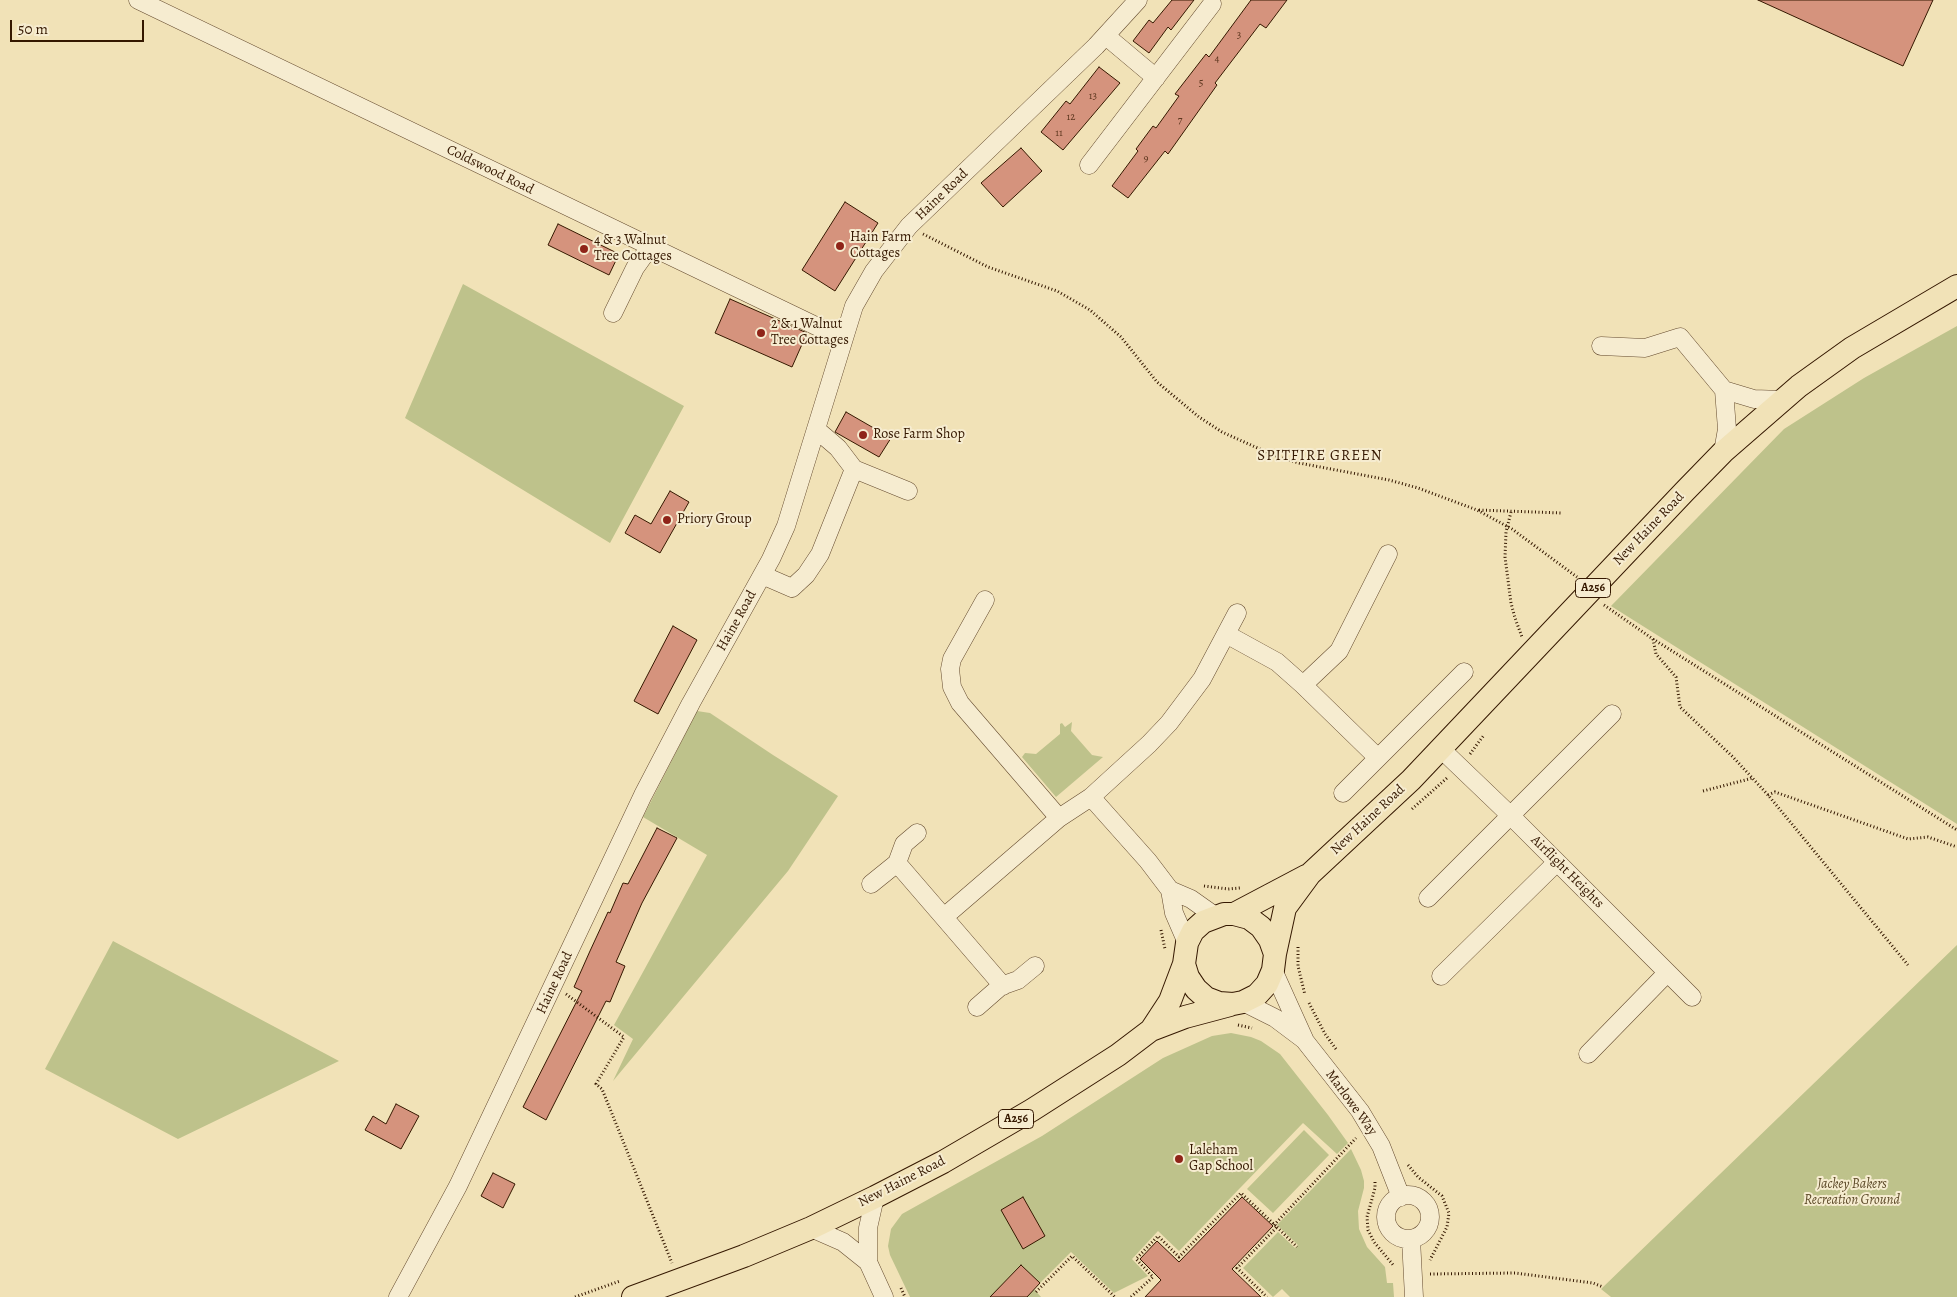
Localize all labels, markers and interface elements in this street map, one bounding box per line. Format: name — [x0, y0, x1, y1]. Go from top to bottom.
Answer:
scale bar — [12, 10, 146, 42]
text: 50 m — [18, 19, 48, 39]
house number: 3 — [1237, 28, 1241, 42]
house number: 4 — [1215, 52, 1219, 66]
house number: 5 — [1199, 76, 1203, 90]
house number: 13 — [1089, 89, 1097, 103]
house number: 12 — [1067, 110, 1075, 124]
house number: 7 — [1178, 113, 1182, 127]
house number: 11 — [1055, 126, 1063, 140]
street label: Coldswood Road — [444, 142, 536, 198]
house number: 9 — [1143, 151, 1149, 165]
street label: Haine Road — [912, 166, 972, 224]
place label: Hain Farm Cottages — [850, 230, 911, 262]
place label: 4 & 3 Walnut Tree Cottages — [594, 233, 672, 266]
marker: Hain Farm Cottages — [834, 240, 846, 252]
marker: 4 & 3 Walnut Tree Cottages — [578, 243, 590, 255]
place label: 2 & 1 Walnut Tree Cottages — [771, 317, 849, 350]
marker: 2 & 1 Walnut Tree Cottages — [755, 327, 767, 339]
place label: Rose Farm Shop — [873, 427, 965, 443]
marker: Rose Farm Shop — [857, 429, 869, 441]
district label: SPITFIRE GREEN — [1256, 447, 1384, 465]
street label: New Haine Road — [1610, 489, 1688, 569]
place label: Priory Group — [677, 512, 752, 528]
marker: Priory Group — [661, 514, 673, 526]
road number: A256 — [1576, 578, 1610, 598]
street label: Haine Road — [714, 588, 760, 654]
street label: New Haine Road — [1327, 781, 1409, 859]
street label: Airflight Heights — [1527, 832, 1607, 912]
street label: Haine Road — [533, 949, 577, 1017]
street label: Marlowe Way — [1322, 1067, 1380, 1139]
road number: A256 — [998, 1110, 1034, 1128]
place label: Laleham Gap School — [1189, 1143, 1253, 1176]
street label: New Haine Road — [856, 1153, 948, 1211]
marker: Laleham Gap School — [1173, 1153, 1185, 1165]
park label: Jackey Bakers Recreation Ground — [1804, 1177, 1900, 1210]

